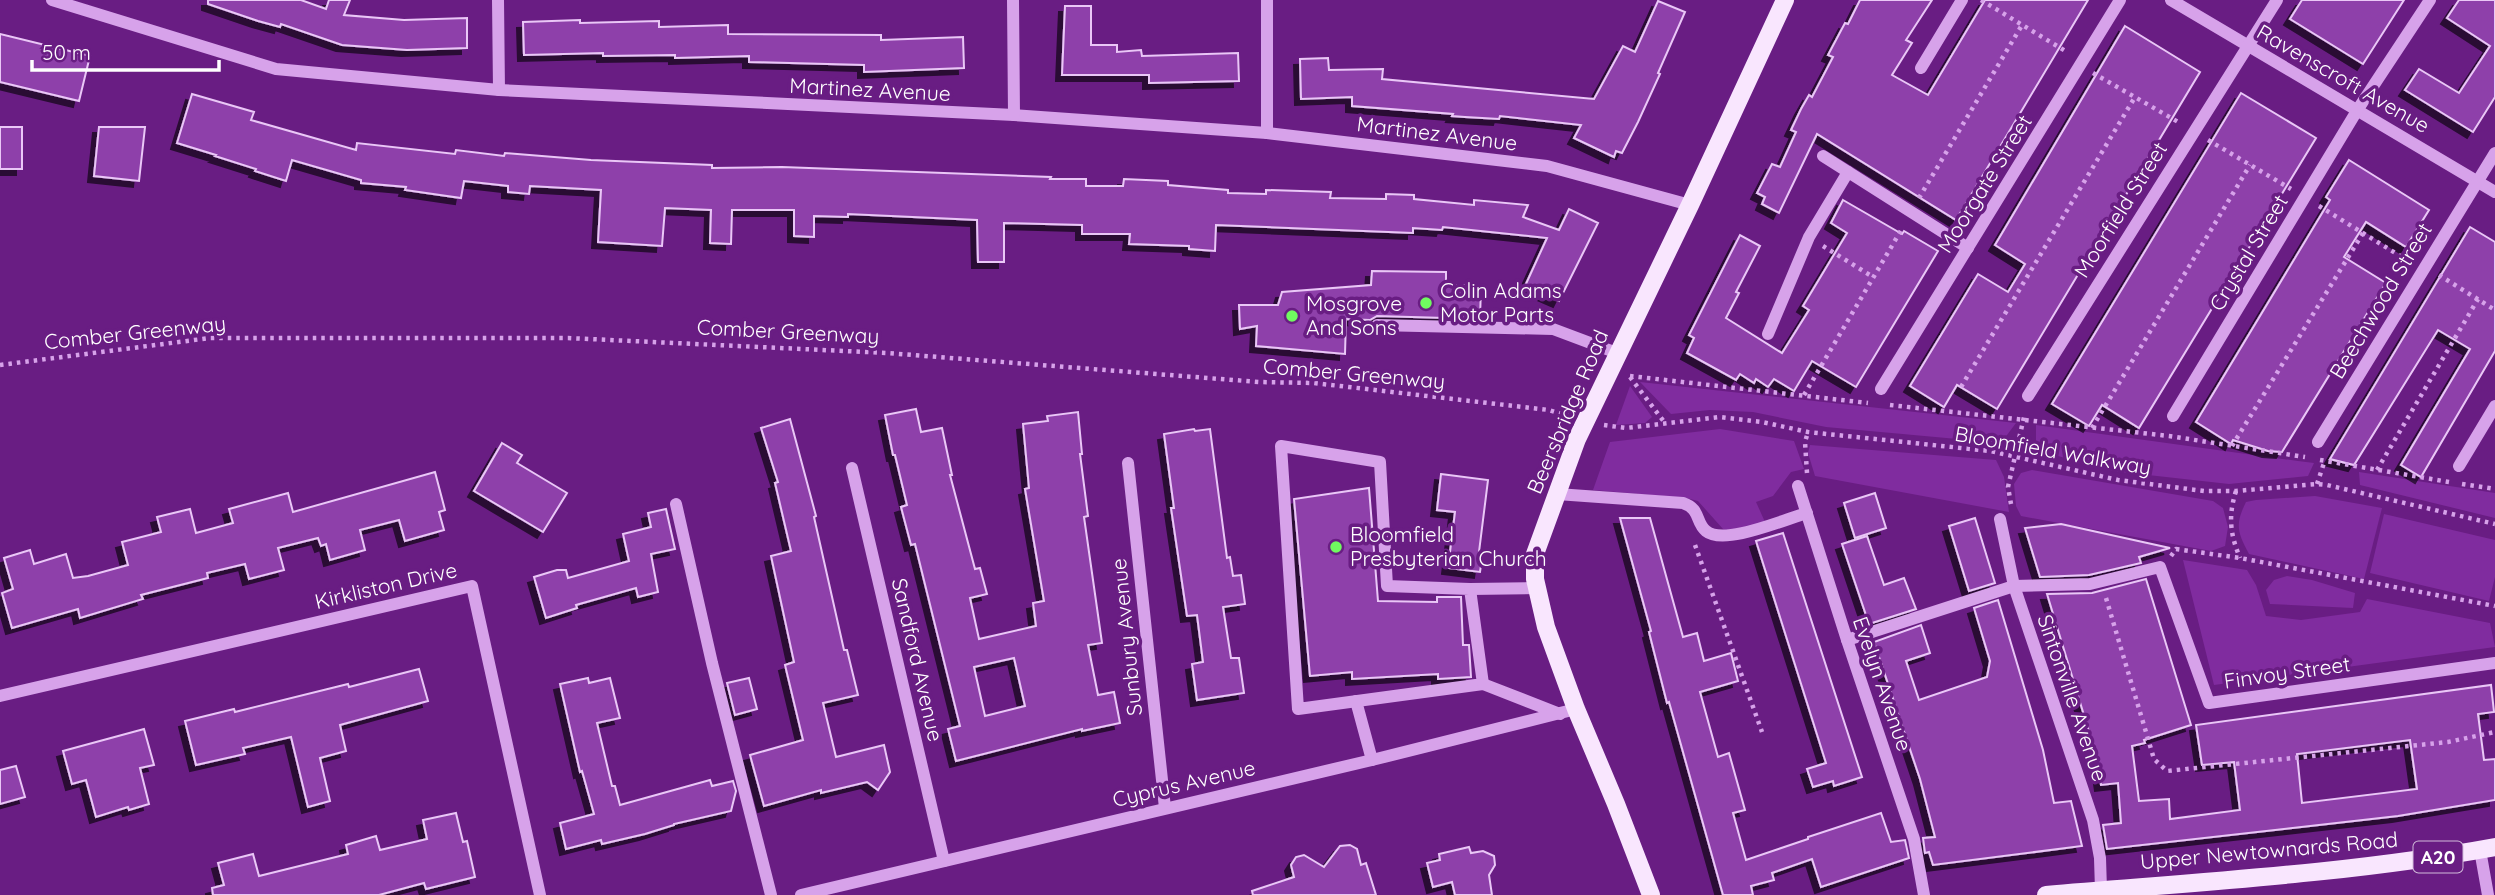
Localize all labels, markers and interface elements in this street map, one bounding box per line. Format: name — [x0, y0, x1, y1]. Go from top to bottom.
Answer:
street label: Ravenscroft Avenue — [2253, 18, 2434, 138]
scale bar — [32, 28, 219, 72]
text: 50 m — [42, 39, 91, 65]
street label: Martinez Avenue — [789, 72, 951, 106]
street label: Moorgate Street — [1931, 109, 2037, 257]
street label: Martinez Avenue — [1355, 110, 1519, 156]
street label: Moorfield Street — [2068, 137, 2172, 282]
street label: Crystal Street — [2203, 190, 2293, 315]
street label: Beechwood Street — [2323, 218, 2437, 383]
place label: Colin Adams Motor Parts — [1440, 277, 1562, 327]
place label: Mosgrove And Sons — [1306, 290, 1402, 340]
marker: Colin Adams Motor Parts — [1418, 295, 1434, 311]
marker: Mosgrove And Sons — [1284, 308, 1300, 324]
street label: Comber Greenway — [43, 310, 227, 354]
street label: Comber Greenway — [696, 313, 880, 349]
street label: Beersbridge Road — [1521, 326, 1613, 498]
street label: Comber Greenway — [1262, 352, 1446, 394]
street label: Bloomfield Walkway — [1953, 420, 2153, 480]
place label: Bloomfield Presbyterian Church — [1350, 521, 1547, 571]
marker: Bloomfield Presbyterian Church — [1328, 539, 1344, 555]
street label: Kirkliston Drive — [312, 556, 459, 614]
street label: Sunbury Avenue — [1105, 557, 1147, 717]
street label: Sandford Avenue — [887, 576, 949, 744]
street label: Sintonville Avenue — [2032, 611, 2114, 784]
street label: Evelyn Avenue — [1848, 613, 1918, 754]
street label: Finvoy Street — [2222, 650, 2352, 694]
street label: Cyprus Avenue — [1110, 754, 1258, 812]
street label: Upper Newtownards Road — [2139, 826, 2399, 874]
road number: A20 — [2414, 842, 2462, 872]

